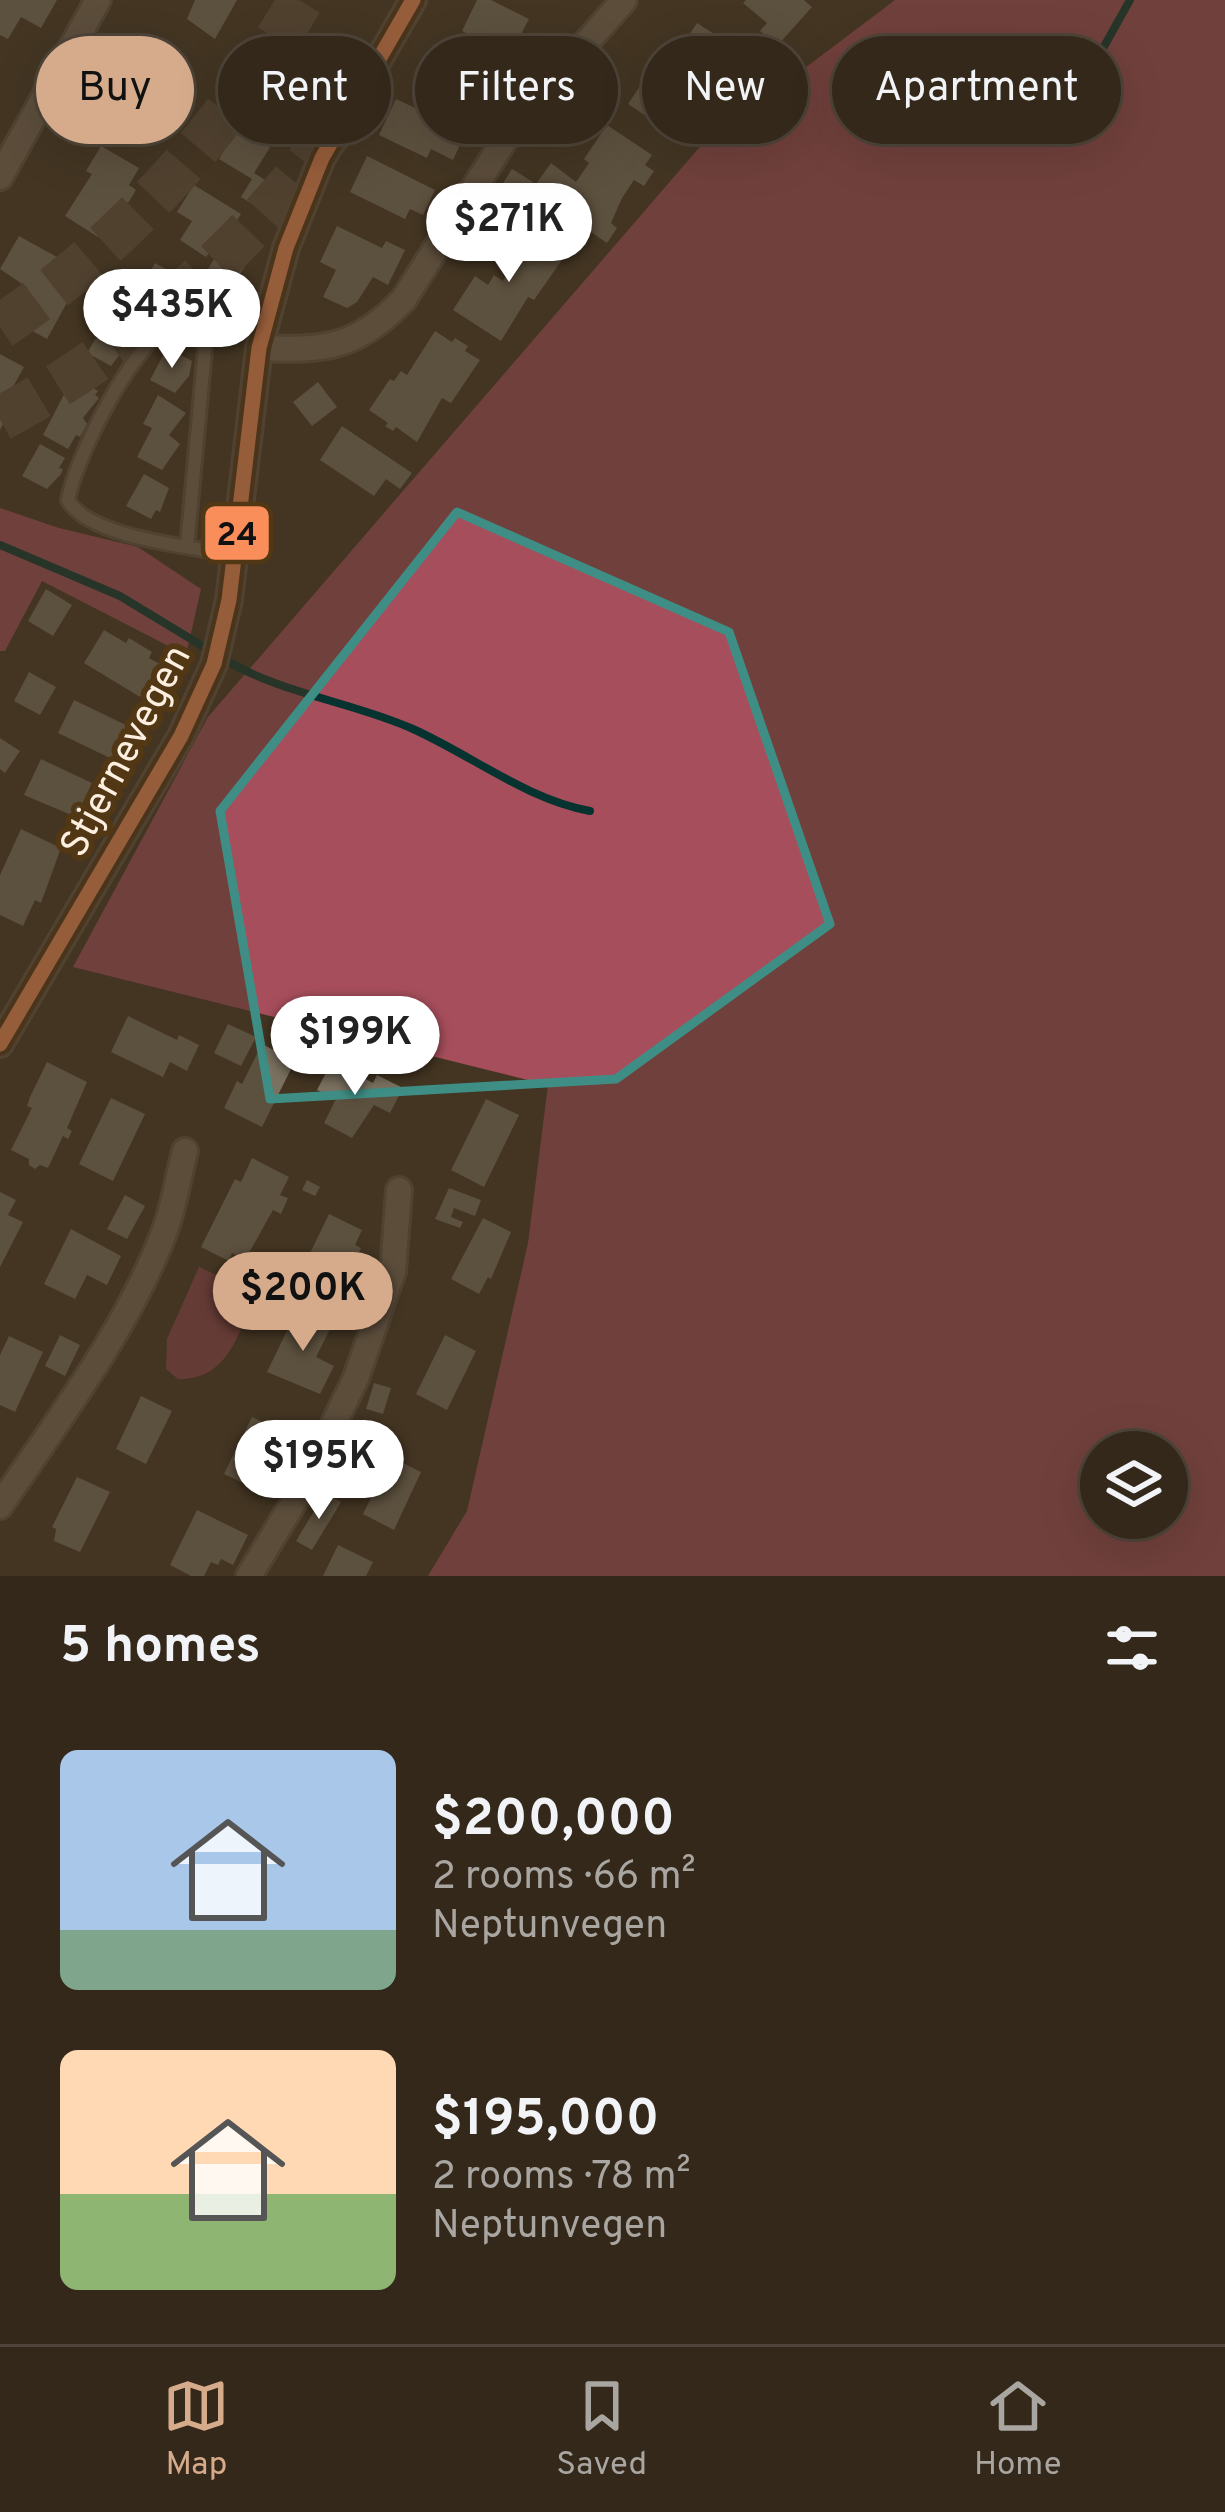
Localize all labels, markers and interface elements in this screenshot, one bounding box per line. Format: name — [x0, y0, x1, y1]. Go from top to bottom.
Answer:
chip: Buy — [36, 36, 194, 144]
chip: Rent — [218, 36, 391, 144]
chip: Filters — [415, 36, 618, 144]
chip: New — [642, 36, 808, 144]
chip: Apartment — [832, 36, 1121, 144]
pin: $271K — [425, 183, 593, 285]
text: $271K — [453, 197, 565, 246]
pin: $435K — [88, 269, 256, 371]
text: $435K — [110, 283, 234, 332]
line badge: 24 — [203, 504, 271, 562]
text: 24 — [216, 516, 258, 558]
street label: Stjernevegen — [52, 638, 204, 867]
pin: $199K — [271, 996, 439, 1098]
text: $199K — [298, 1010, 412, 1059]
pin: $200K — [219, 1252, 387, 1354]
text: $200K — [240, 1266, 366, 1315]
pin: $195K — [235, 1420, 403, 1522]
map controls — [1080, 1431, 1188, 1539]
button: layers — [1080, 1431, 1188, 1539]
text: $195K — [262, 1434, 376, 1483]
icon: filters — [1099, 1615, 1165, 1681]
text: 5 homes — [60, 1616, 261, 1681]
text: $200,000 — [432, 1789, 675, 1854]
icon: home — [156, 1798, 300, 1942]
text: 2 rooms · 66 m² — [432, 1854, 696, 1903]
text: Neptunvegen — [432, 1903, 667, 1952]
text: $195,000 — [432, 2089, 659, 2154]
icon: home — [156, 2098, 300, 2242]
text: 2 rooms · 78 m² — [432, 2154, 691, 2203]
text: Neptunvegen — [432, 2203, 667, 2252]
tab: Map — [163, 2373, 229, 2487]
tab: Saved — [556, 2373, 647, 2487]
tab: Home — [974, 2373, 1062, 2487]

